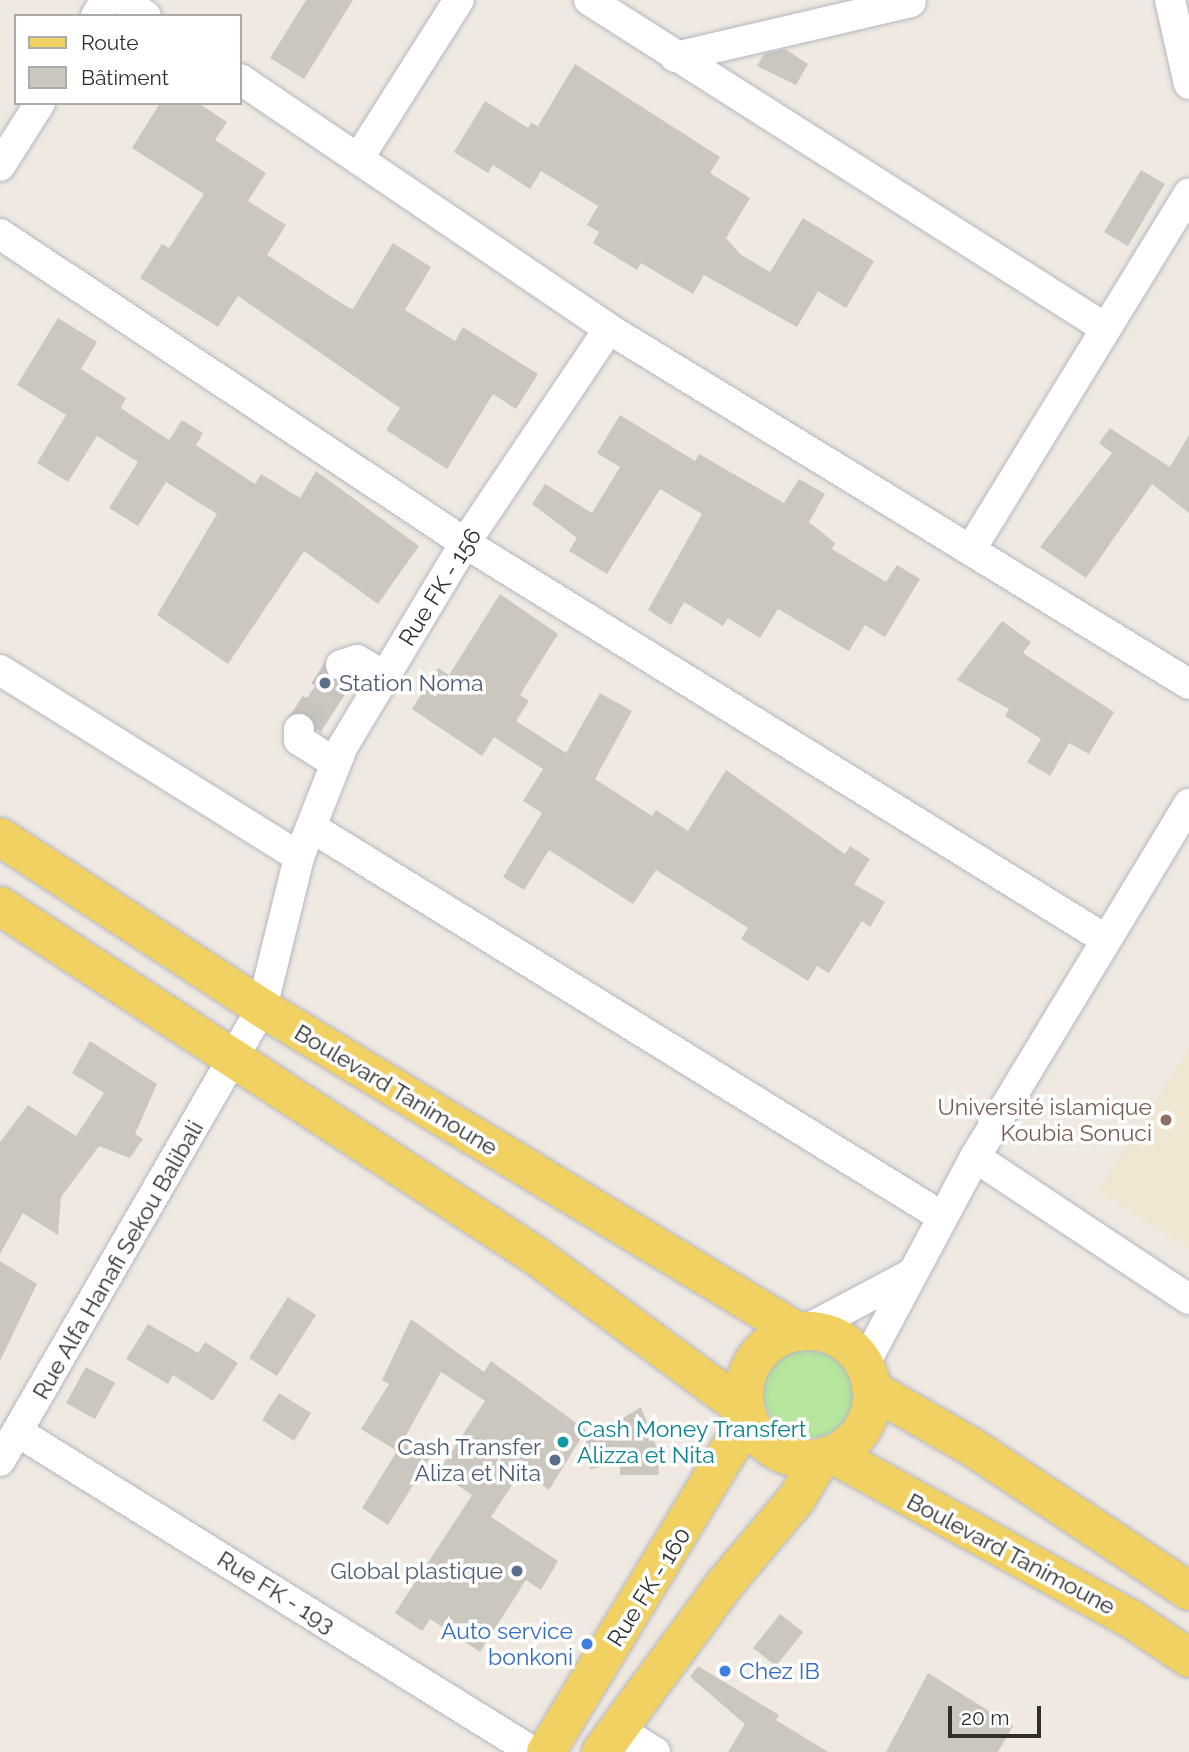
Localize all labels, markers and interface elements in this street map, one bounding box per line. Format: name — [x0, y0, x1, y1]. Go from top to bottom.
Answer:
legend — [14, 14, 242, 105]
text: Route — [81, 30, 139, 55]
text: Bâtiment — [81, 65, 169, 90]
street label: Rue FK - 156 — [393, 523, 487, 651]
place label: Station Noma — [339, 669, 484, 697]
marker: Station Noma — [317, 675, 333, 691]
street label: Boulevard Tanimoune — [289, 1018, 503, 1162]
place label: Université islamique Koubia Sonuci — [938, 1093, 1152, 1147]
marker: Université islamique Koubia Sonuci — [1158, 1112, 1174, 1128]
street label: Rue Alfa Hanafi Sekou Balibali — [27, 1116, 209, 1404]
place label: Cash Money Transfert Alizza et Nita — [577, 1415, 808, 1469]
place label: Cash Transfer Aliza et Nita — [396, 1433, 541, 1487]
marker: Cash Money Transfert Alizza et Nita — [555, 1434, 571, 1450]
marker: Cash Transfer Aliza et Nita — [547, 1452, 563, 1468]
street label: Boulevard Tanimoune — [902, 1487, 1120, 1621]
street label: Rue FK - 160 — [601, 1522, 697, 1652]
street label: Rue FK - 193 — [212, 1545, 340, 1639]
place label: Global plastique — [330, 1557, 503, 1585]
marker: Global plastique — [509, 1563, 525, 1579]
place label: Auto service bonkoni — [441, 1617, 573, 1671]
marker: Auto service bonkoni — [579, 1636, 595, 1652]
place label: Chez IB — [739, 1657, 820, 1685]
marker: Chez IB — [717, 1663, 733, 1679]
scale bar — [951, 1692, 1044, 1736]
text: 20 m — [961, 1705, 1009, 1730]

